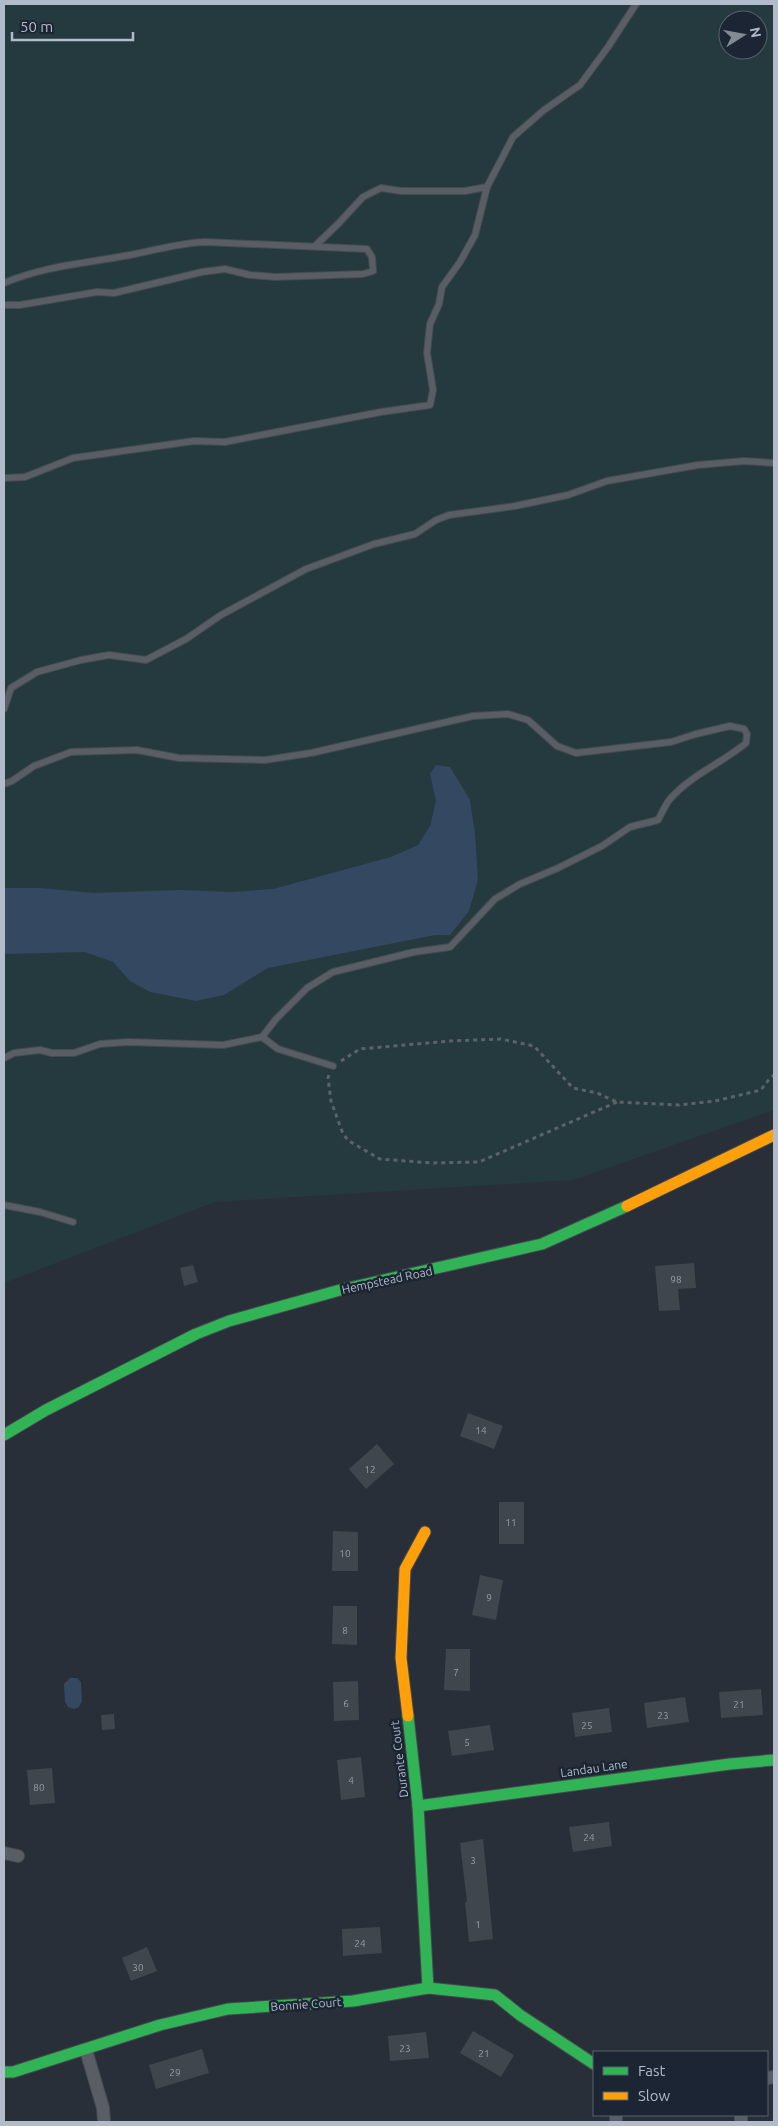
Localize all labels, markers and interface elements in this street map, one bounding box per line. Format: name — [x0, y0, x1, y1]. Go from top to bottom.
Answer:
scale bar — [12, 10, 134, 42]
north arrow — [718, 10, 768, 60]
text: 50 m — [20, 18, 53, 35]
text: N — [747, 26, 765, 39]
street label: Hempstead Road — [340, 1264, 434, 1296]
house number: 98 — [670, 1274, 682, 1285]
house number: 14 — [475, 1425, 487, 1436]
house number: 12 — [364, 1464, 376, 1475]
house number: 11 — [505, 1517, 517, 1528]
house number: 10 — [339, 1548, 351, 1559]
house number: 9 — [486, 1592, 492, 1603]
house number: 8 — [342, 1625, 348, 1636]
house number: 7 — [453, 1667, 459, 1678]
house number: 6 — [343, 1698, 349, 1709]
house number: 21 — [733, 1699, 745, 1710]
house number: 23 — [657, 1710, 669, 1721]
street label: Durante Court — [388, 1720, 410, 1798]
house number: 25 — [581, 1720, 593, 1731]
house number: 5 — [464, 1737, 470, 1748]
street label: Landau Lane — [560, 1757, 628, 1779]
house number: 4 — [348, 1775, 354, 1786]
house number: 80 — [33, 1782, 45, 1793]
house number: 24 — [583, 1832, 595, 1843]
house number: 3 — [470, 1855, 476, 1866]
house number: 1 — [475, 1919, 481, 1930]
house number: 24 — [354, 1938, 366, 1949]
house number: 30 — [132, 1962, 144, 1973]
street label: Bonnie Court — [270, 1995, 342, 2013]
house number: 23 — [399, 2043, 411, 2054]
house number: 21 — [478, 2048, 490, 2059]
legend — [593, 2051, 768, 2116]
text: Fast — [638, 2062, 666, 2079]
house number: 29 — [169, 2067, 181, 2078]
text: Slow — [638, 2087, 671, 2104]

